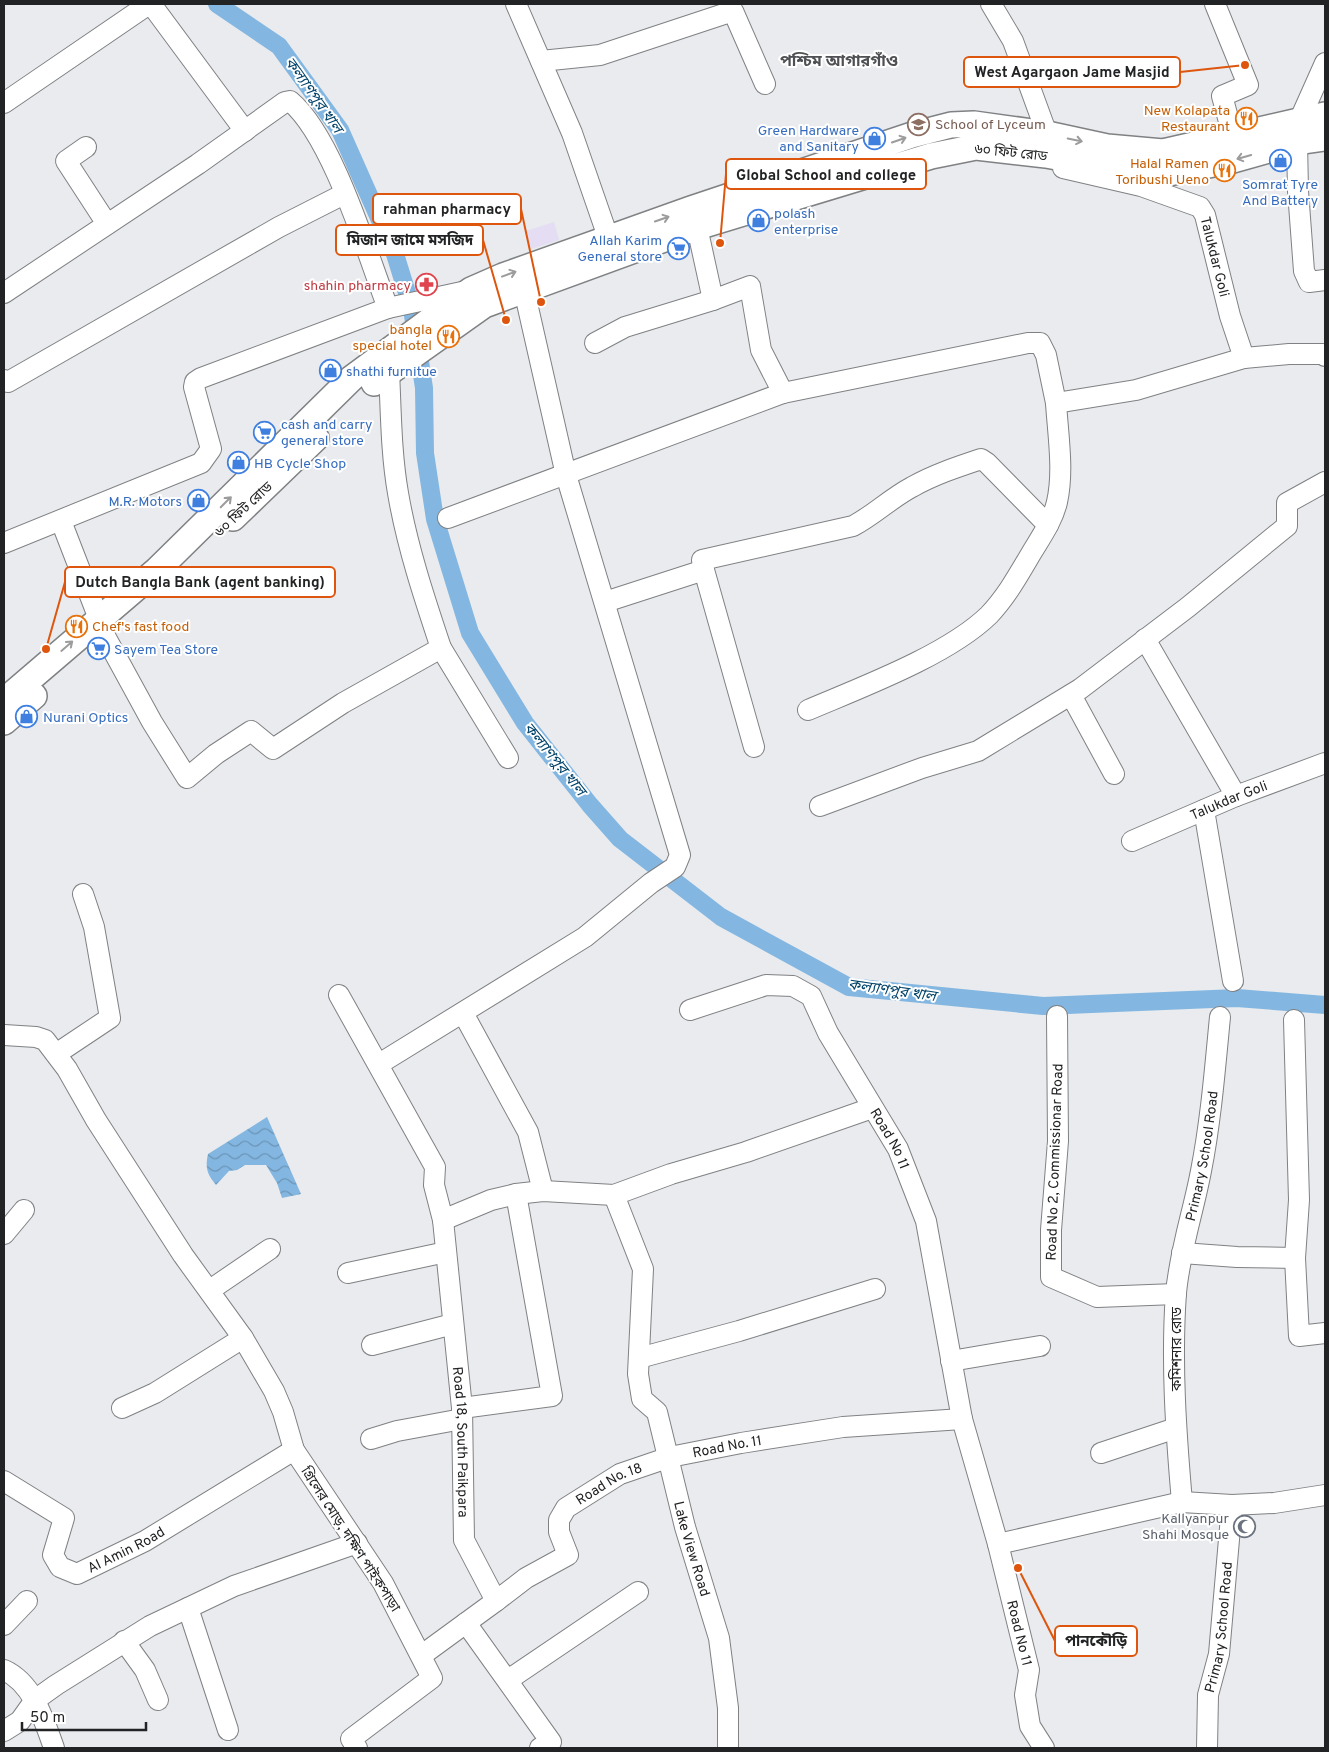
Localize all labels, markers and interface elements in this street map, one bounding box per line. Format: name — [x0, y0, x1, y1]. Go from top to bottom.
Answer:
district label: পশ্চিম আগারগাঁও — [780, 51, 898, 72]
water label: কল্যাণপুর খাল — [280, 54, 348, 140]
callout: West Agargaon Jame Masjid — [964, 57, 1180, 87]
text: West Agargaon Jame Masjid — [974, 64, 1170, 83]
place label: New Kolapata Restaurant — [1144, 103, 1230, 136]
restaurant icon: New Kolapata Restaurant — [1234, 106, 1258, 130]
school or university icon: School of Lyceum — [907, 112, 931, 136]
place label: School of Lyceum — [935, 117, 1046, 134]
place label: Green Hardware and Sanitary — [758, 123, 859, 156]
shop icon: Green Hardware and Sanitary — [863, 126, 887, 150]
one-way arrow — [890, 134, 906, 144]
one-way arrow — [1067, 136, 1083, 145]
street label: ৬০ ফিট রোড — [974, 140, 1049, 166]
shop icon: Somrat Tyre And Battery — [1268, 149, 1292, 173]
one-way arrow — [1236, 153, 1252, 162]
place label: Halal Ramen Toribushi Ueno — [1115, 156, 1209, 189]
callout: Global School and college — [726, 159, 926, 189]
restaurant icon: Halal Ramen Toribushi Ueno — [1213, 159, 1237, 183]
text: Global School and college — [736, 167, 916, 186]
place label: Somrat Tyre And Battery — [1242, 177, 1318, 210]
callout: rahman pharmacy — [373, 194, 521, 224]
text: rahman pharmacy — [383, 201, 511, 220]
place label: polash enterprise — [774, 206, 838, 239]
shop icon: polash enterprise — [746, 209, 770, 233]
one-way arrow — [653, 214, 669, 223]
street label: Talukdar Goli — [1196, 215, 1232, 299]
callout: মিজান জামে মসজিদ — [336, 225, 483, 255]
text: মিজান জামে মসজিদ — [346, 231, 474, 251]
place label: Allah Karim General store — [577, 233, 662, 266]
supermarket icon: Allah Karim General store — [666, 236, 690, 260]
one-way arrow — [500, 269, 516, 278]
pharmacy icon: shahin pharmacy — [415, 273, 439, 297]
place label: shahin pharmacy — [304, 278, 411, 295]
place label: bangla special hotel — [353, 322, 432, 355]
restaurant icon: bangla special hotel — [436, 325, 460, 349]
shop icon: shathi furnitue — [318, 359, 342, 383]
place label: shathi furnitue — [346, 364, 437, 381]
place label: cash and carry general store — [281, 417, 373, 450]
supermarket icon: cash and carry general store — [253, 420, 277, 444]
shop icon: HB Cycle Shop — [226, 451, 250, 475]
place label: HB Cycle Shop — [254, 456, 346, 473]
street label: ৬০ ফিট রোড — [211, 477, 277, 541]
shop icon: M.R. Motors — [186, 489, 210, 513]
place label: M.R. Motors — [108, 494, 182, 511]
one-way arrow — [220, 496, 233, 508]
callout: Dutch Bangla Bank (agent banking) — [65, 567, 335, 597]
text: Dutch Bangla Bank (agent banking) — [75, 574, 325, 593]
restaurant icon: Chef's fast food — [64, 614, 88, 638]
place label: Chef's fast food — [92, 619, 189, 636]
supermarket icon: Sayem Tea Store — [86, 637, 110, 661]
one-way arrow — [60, 641, 73, 652]
place label: Sayem Tea Store — [114, 642, 218, 659]
shop icon: Nurani Optics — [15, 705, 39, 729]
place label: Nurani Optics — [43, 710, 128, 727]
water label: কল্যাণপুর খাল — [519, 720, 591, 803]
street label: Talukdar Goli — [1188, 778, 1270, 825]
water label: কল্যাণপুর খাল — [847, 976, 940, 1007]
street label: Road No 2, Commissionar Road — [1044, 1063, 1067, 1261]
street label: Primary School Road — [1183, 1090, 1223, 1223]
street label: Road No 11 — [865, 1106, 912, 1172]
street label: কমিশনার রোড — [1168, 1306, 1186, 1392]
street label: Road 18, South Paikpara — [448, 1366, 471, 1518]
street label: Road No. 11 — [691, 1433, 763, 1462]
street label: Road No. 18 — [573, 1460, 645, 1510]
street label: গ্রিলের মোড়, দক্ষিণ পাইকপাড়া — [296, 1463, 404, 1616]
street label: Lake View Road — [669, 1500, 713, 1599]
place label: Kallyanpur Shahi Mosque — [1142, 1511, 1230, 1544]
mosque icon: Kallyanpur Shahi Mosque — [1233, 1514, 1257, 1538]
street label: Al Amin Road — [85, 1524, 168, 1578]
street label: Primary School Road — [1202, 1561, 1237, 1695]
street label: Road No 11 — [1002, 1599, 1035, 1668]
callout: পানকৌড়ি — [1055, 1626, 1137, 1656]
text: পানকৌড়ি — [1065, 1632, 1127, 1652]
scale bar — [22, 1700, 146, 1732]
text: 50 m — [30, 1709, 65, 1728]

